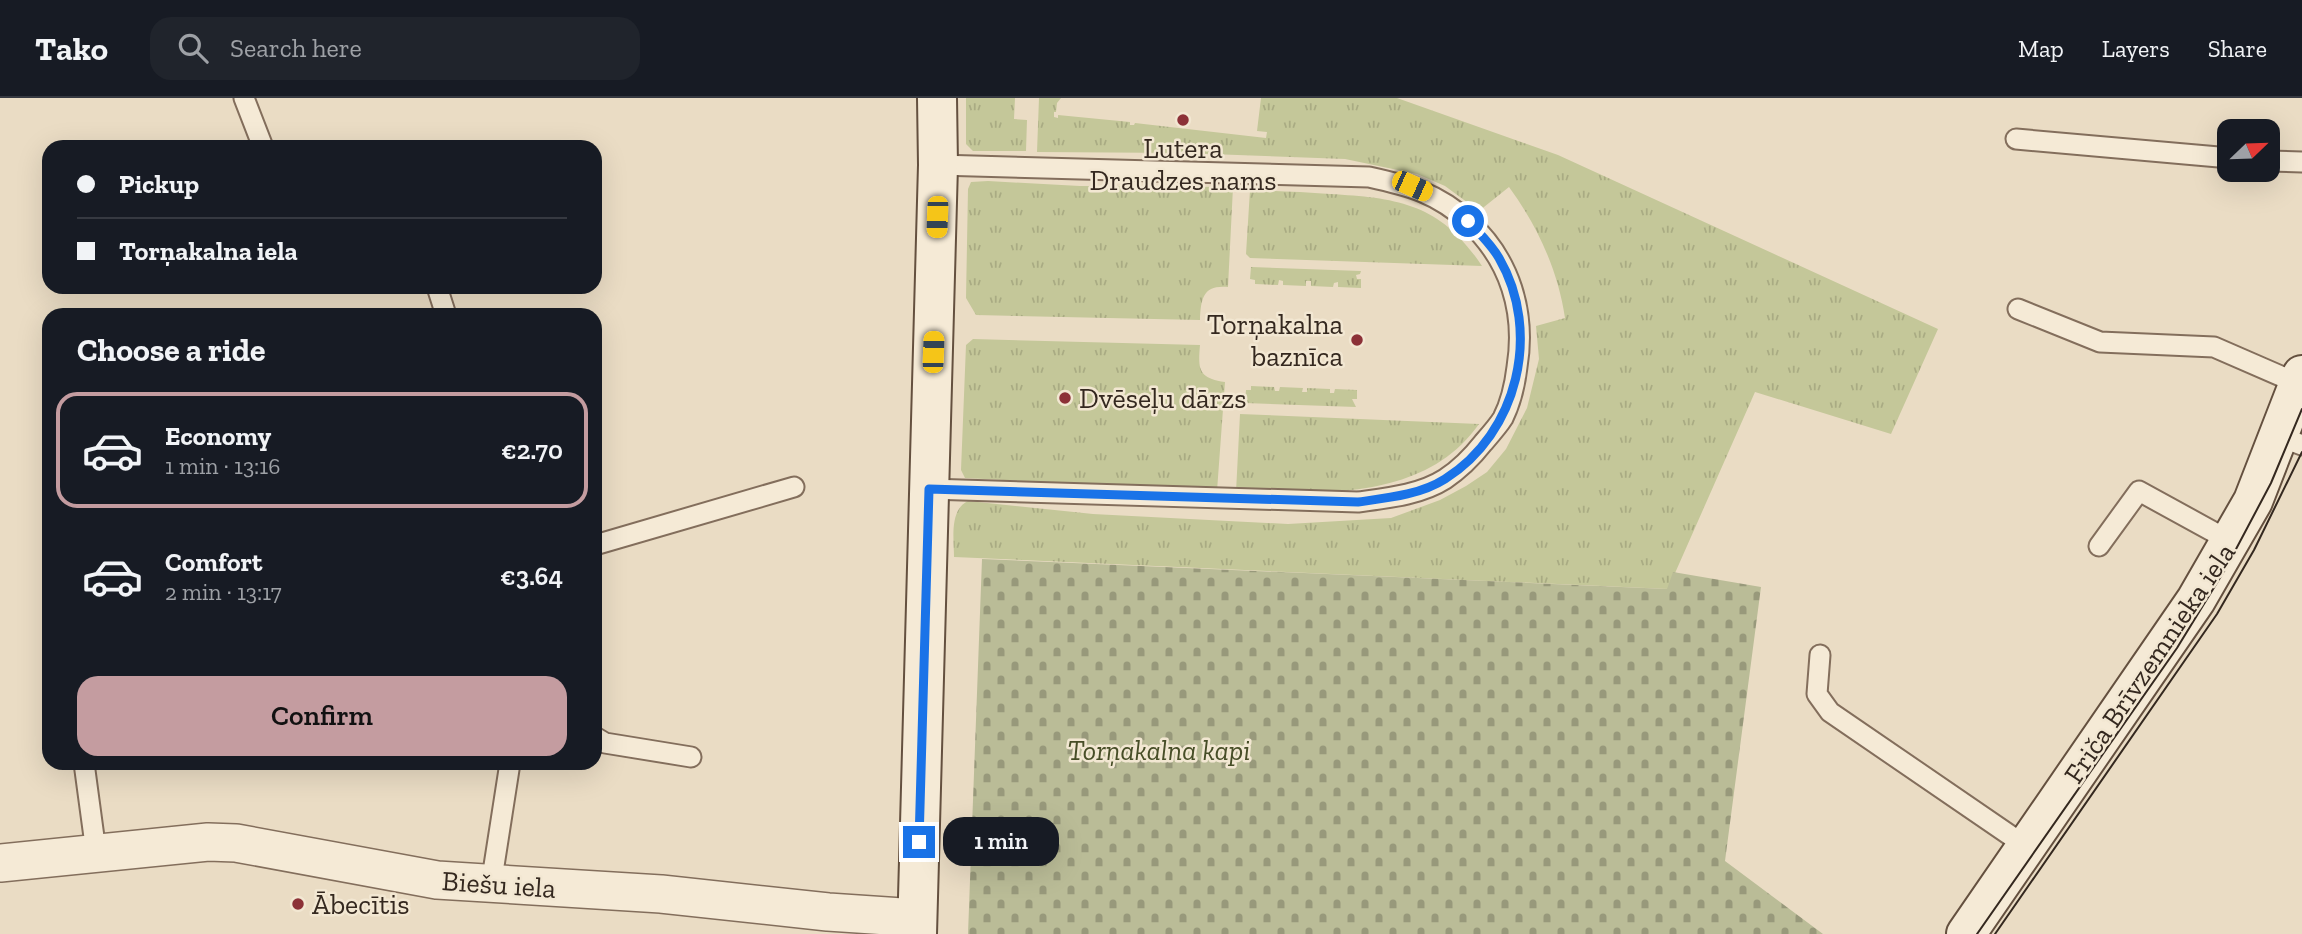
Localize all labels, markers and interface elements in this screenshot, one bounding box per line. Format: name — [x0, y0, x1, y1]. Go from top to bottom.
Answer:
search box — [150, 17, 640, 80]
text: Tako — [35, 29, 108, 68]
icon: search — [174, 29, 212, 67]
text: Search here — [230, 32, 362, 64]
text: Map — [2018, 34, 2064, 63]
text: Layers — [2102, 34, 2170, 63]
text: Share — [2208, 34, 2267, 63]
marker: Lutera Draudzes nams — [1175, 112, 1191, 128]
north arrow — [2217, 119, 2280, 182]
map controls — [2217, 119, 2280, 182]
place label: Lutera Draudzes nams — [1090, 132, 1276, 197]
text: Pickup — [119, 168, 199, 200]
car — [1389, 168, 1436, 204]
car — [926, 196, 949, 238]
route start — [1452, 205, 1484, 237]
text: Torņakalna iela — [119, 235, 298, 267]
place label: Torņakalna baznīca — [1207, 308, 1343, 373]
text: Choose a ride — [77, 331, 265, 369]
car — [922, 331, 945, 373]
marker: Torņakalna baznīca — [1349, 332, 1365, 348]
place label: Dvēseļu dārzs — [1079, 382, 1247, 415]
marker: Dvēseļu dārzs — [1057, 390, 1073, 406]
icon: car — [81, 419, 144, 482]
text: Economy — [165, 420, 271, 452]
text: €2.70 — [501, 434, 563, 466]
text: 1 min · 13:16 — [165, 452, 280, 480]
street label: Friča Brīvzemnieka iela — [2057, 537, 2242, 789]
icon: car — [81, 545, 144, 608]
text: Comfort — [165, 546, 262, 578]
text: €3.64 — [500, 560, 563, 592]
text: 2 min · 13:17 — [165, 578, 282, 606]
button: Confirm — [77, 676, 567, 756]
park label: Torņakalna kapi — [1068, 734, 1250, 767]
callout: 1 min — [944, 818, 1059, 866]
route end — [903, 826, 935, 858]
text: 1 min — [974, 827, 1028, 855]
street label: Biešu iela — [441, 864, 558, 905]
place label: Ābecītis — [312, 888, 410, 921]
marker: Ābecītis — [290, 896, 306, 912]

